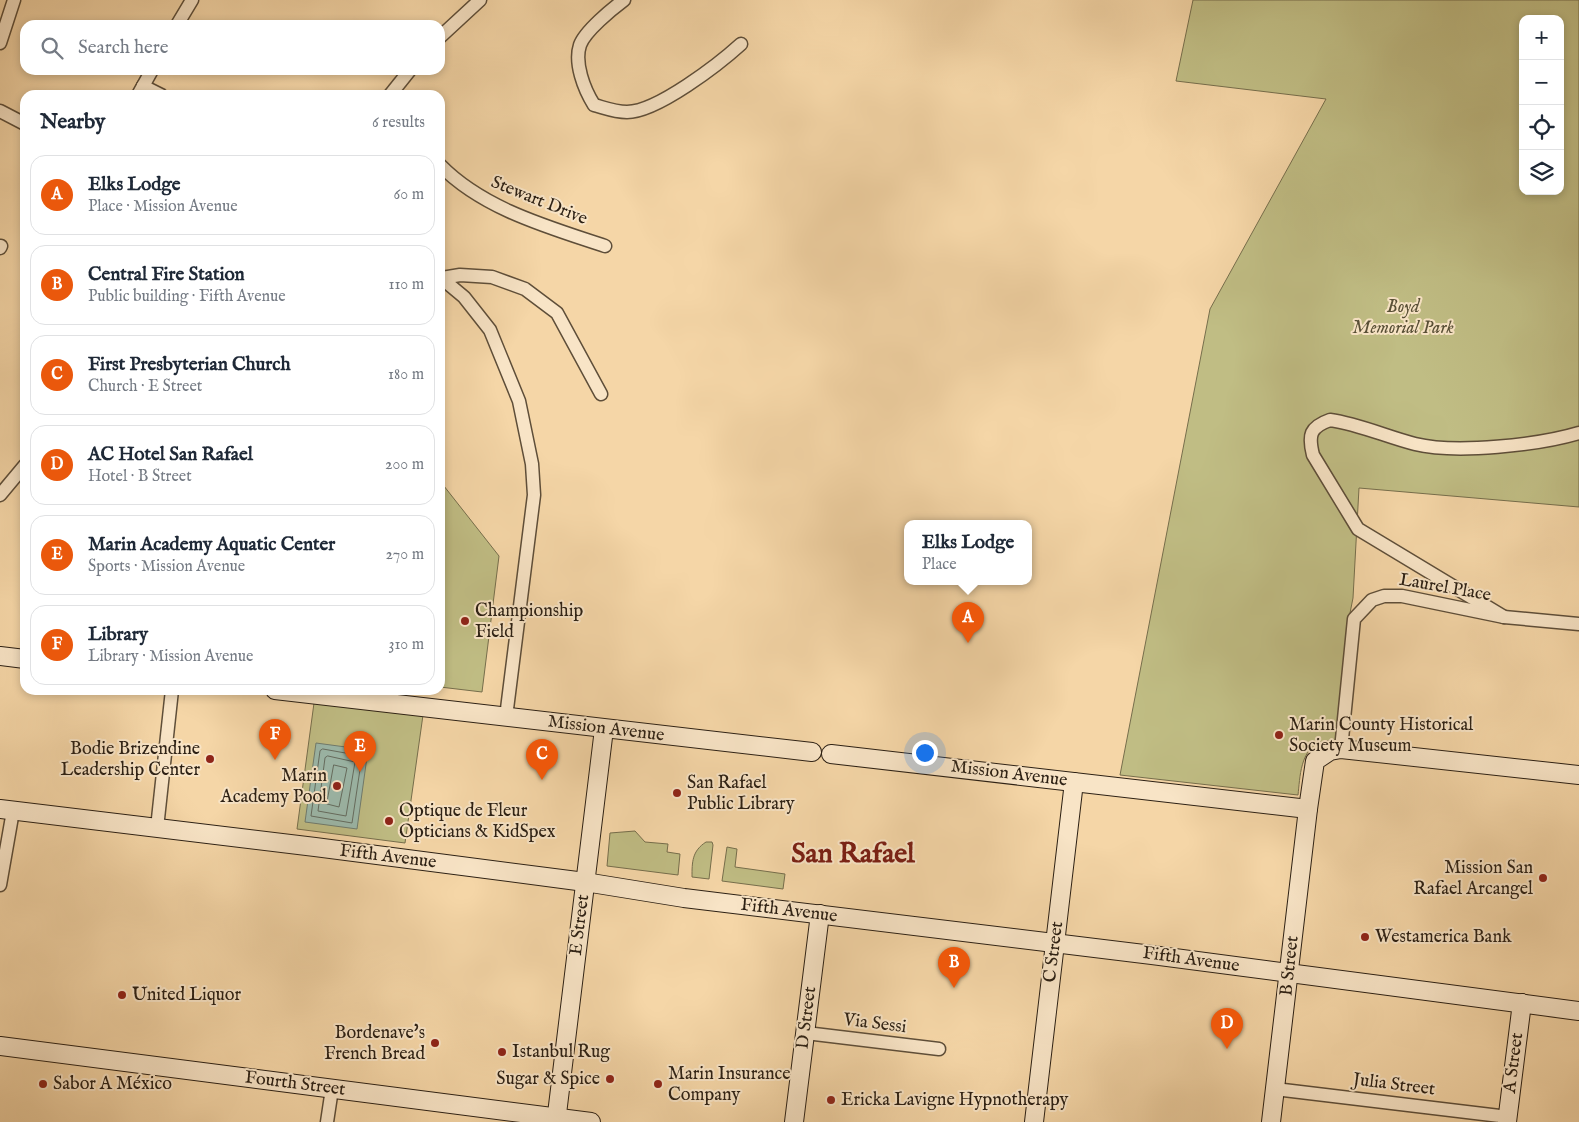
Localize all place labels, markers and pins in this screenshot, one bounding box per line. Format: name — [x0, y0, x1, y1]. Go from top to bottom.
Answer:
place label: Championship Field — [475, 600, 583, 644]
pin: A — [952, 602, 984, 643]
marker: Championship Field — [459, 615, 471, 627]
place label: Marin County Historical Society Museum — [1289, 714, 1473, 758]
pin: F — [259, 719, 291, 760]
marker: Marin County Historical Society Museum — [1273, 729, 1285, 741]
pin: E — [344, 731, 376, 772]
place label: Bodie Brizendine Leadership Center — [60, 738, 200, 782]
pin: C — [526, 739, 558, 780]
marker: Bodie Brizendine Leadership Center — [204, 753, 216, 765]
place label: Marin Academy Pool — [220, 765, 327, 809]
place label: San Rafael Public Library — [687, 772, 795, 816]
marker: Marin Academy Pool — [331, 780, 343, 792]
marker: San Rafael Public Library — [671, 787, 683, 799]
place label: Optique de Fleur Opticians & KidSpex — [399, 800, 556, 844]
marker: Optique de Fleur Opticians & KidSpex — [383, 815, 395, 827]
place label: Mission San Rafael Arcangel — [1413, 857, 1533, 901]
marker: Mission San Rafael Arcangel — [1537, 872, 1549, 884]
place label: Westamerica Bank — [1375, 926, 1512, 949]
marker: Westamerica Bank — [1359, 931, 1371, 943]
pin: B — [938, 947, 970, 988]
place label: United Liquor — [132, 984, 241, 1007]
marker: United Liquor — [116, 989, 128, 1001]
pin: D — [1211, 1008, 1243, 1049]
place label: Bordenave's French Bread — [324, 1022, 425, 1066]
marker: Bordenave's French Bread — [429, 1037, 441, 1049]
place label: Istanbul Rug — [512, 1041, 610, 1064]
marker: Istanbul Rug — [496, 1046, 508, 1058]
place label: Marin Insurance Company — [668, 1063, 791, 1107]
place label: Sugar & Spice — [496, 1068, 600, 1091]
place label: Sabor A México — [53, 1073, 172, 1096]
marker: Sugar & Spice — [604, 1073, 616, 1085]
marker: Sabor A México — [37, 1078, 49, 1090]
marker: Marin Insurance Company — [652, 1078, 664, 1090]
place label: Ericka Lavigne Hypnotherapy — [841, 1089, 1068, 1112]
marker: Ericka Lavigne Hypnotherapy — [825, 1094, 837, 1106]

